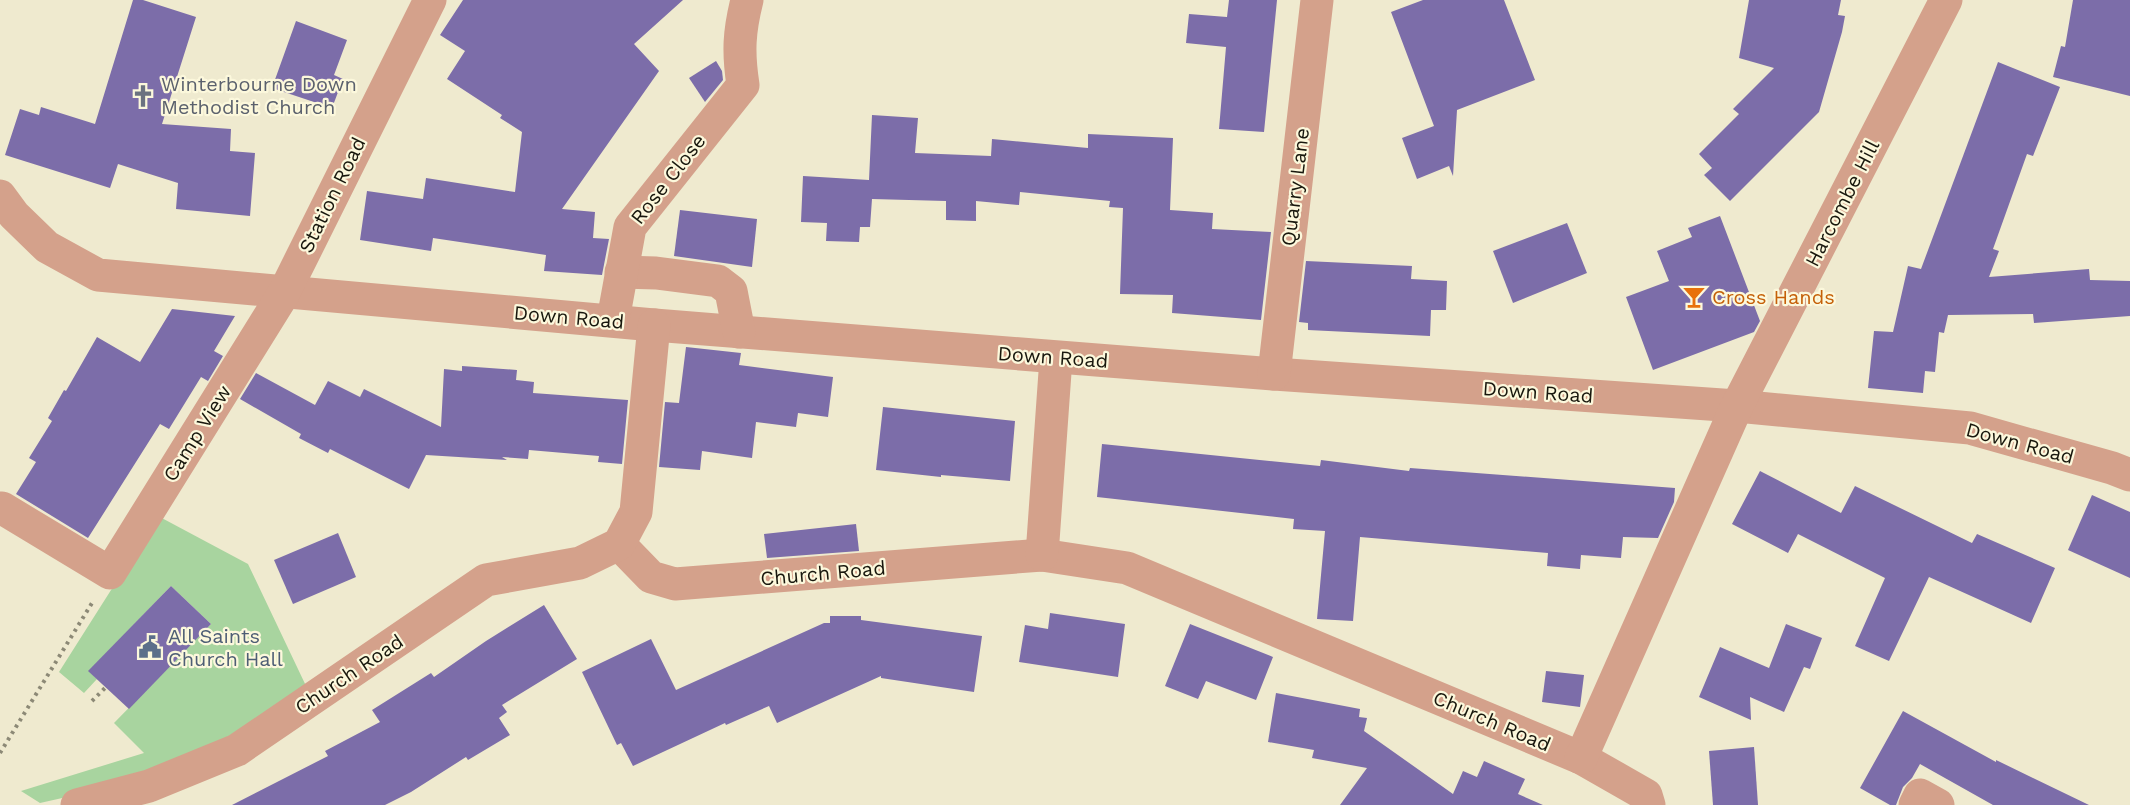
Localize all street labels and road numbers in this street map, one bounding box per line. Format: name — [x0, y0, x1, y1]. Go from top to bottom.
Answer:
street label: Quarry Lane — [1276, 127, 1314, 247]
street label: Rose Close — [625, 129, 711, 229]
street label: Station Road — [294, 133, 370, 257]
street label: Harcombe Hill — [1800, 136, 1884, 270]
street label: Down Road — [513, 300, 625, 334]
street label: Down Road — [997, 341, 1109, 373]
street label: Down Road — [1482, 376, 1594, 408]
street label: Camp View — [158, 380, 236, 486]
street label: Down Road — [1963, 417, 2077, 469]
street label: Church Road — [759, 556, 887, 590]
street label: Church Road — [290, 629, 408, 719]
street label: Church Road — [1430, 685, 1554, 757]

